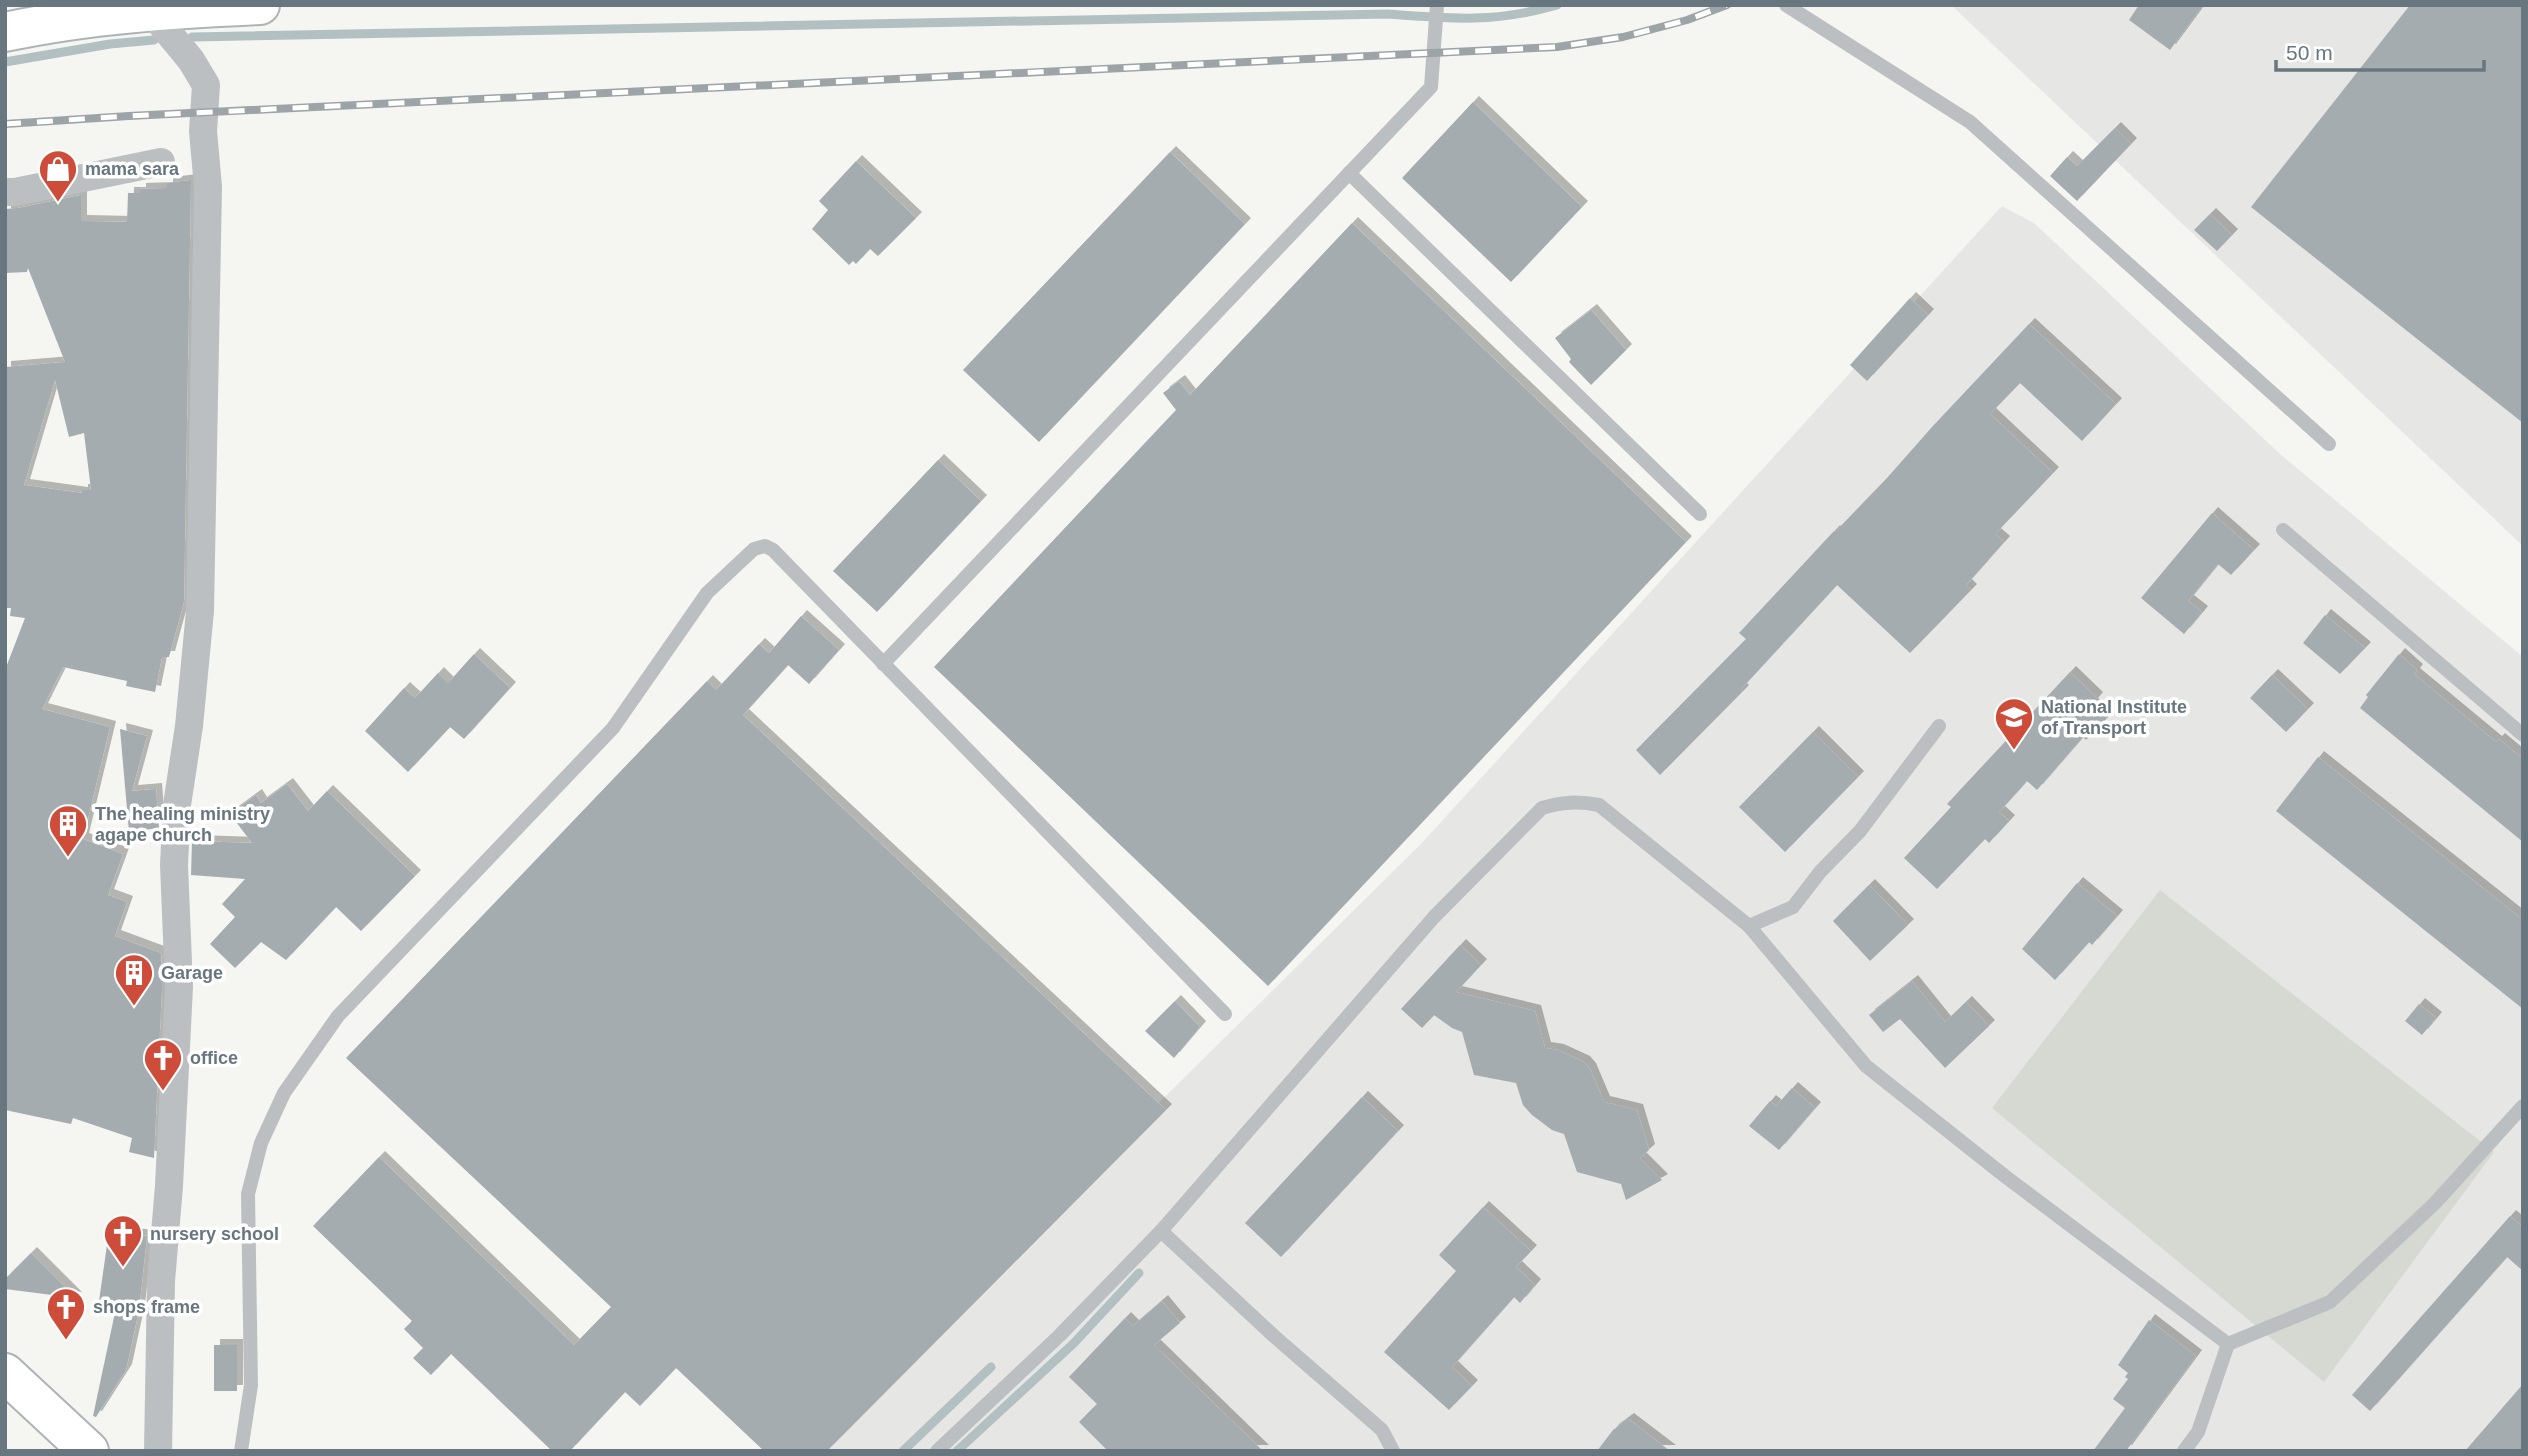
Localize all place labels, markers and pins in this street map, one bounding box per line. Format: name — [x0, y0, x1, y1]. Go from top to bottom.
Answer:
shop icon: mama sara — [37, 148, 79, 203]
place label: mama sara — [85, 159, 180, 179]
school or university icon: National Institute of Transport — [1993, 696, 2035, 751]
place label: National Institute of Transport — [2041, 697, 2187, 738]
building icon: The healing ministry agape church — [47, 803, 89, 858]
place label: The healing ministry agape church — [95, 804, 270, 845]
building icon: Garage — [113, 952, 155, 1007]
place label: Garage — [161, 963, 223, 983]
church icon: office — [142, 1037, 184, 1092]
place label: office — [190, 1048, 238, 1068]
church icon: nursery school — [102, 1213, 144, 1268]
place label: nursery school — [150, 1224, 279, 1244]
church icon: shops frame — [45, 1286, 87, 1341]
place label: shops frame — [93, 1297, 200, 1317]

